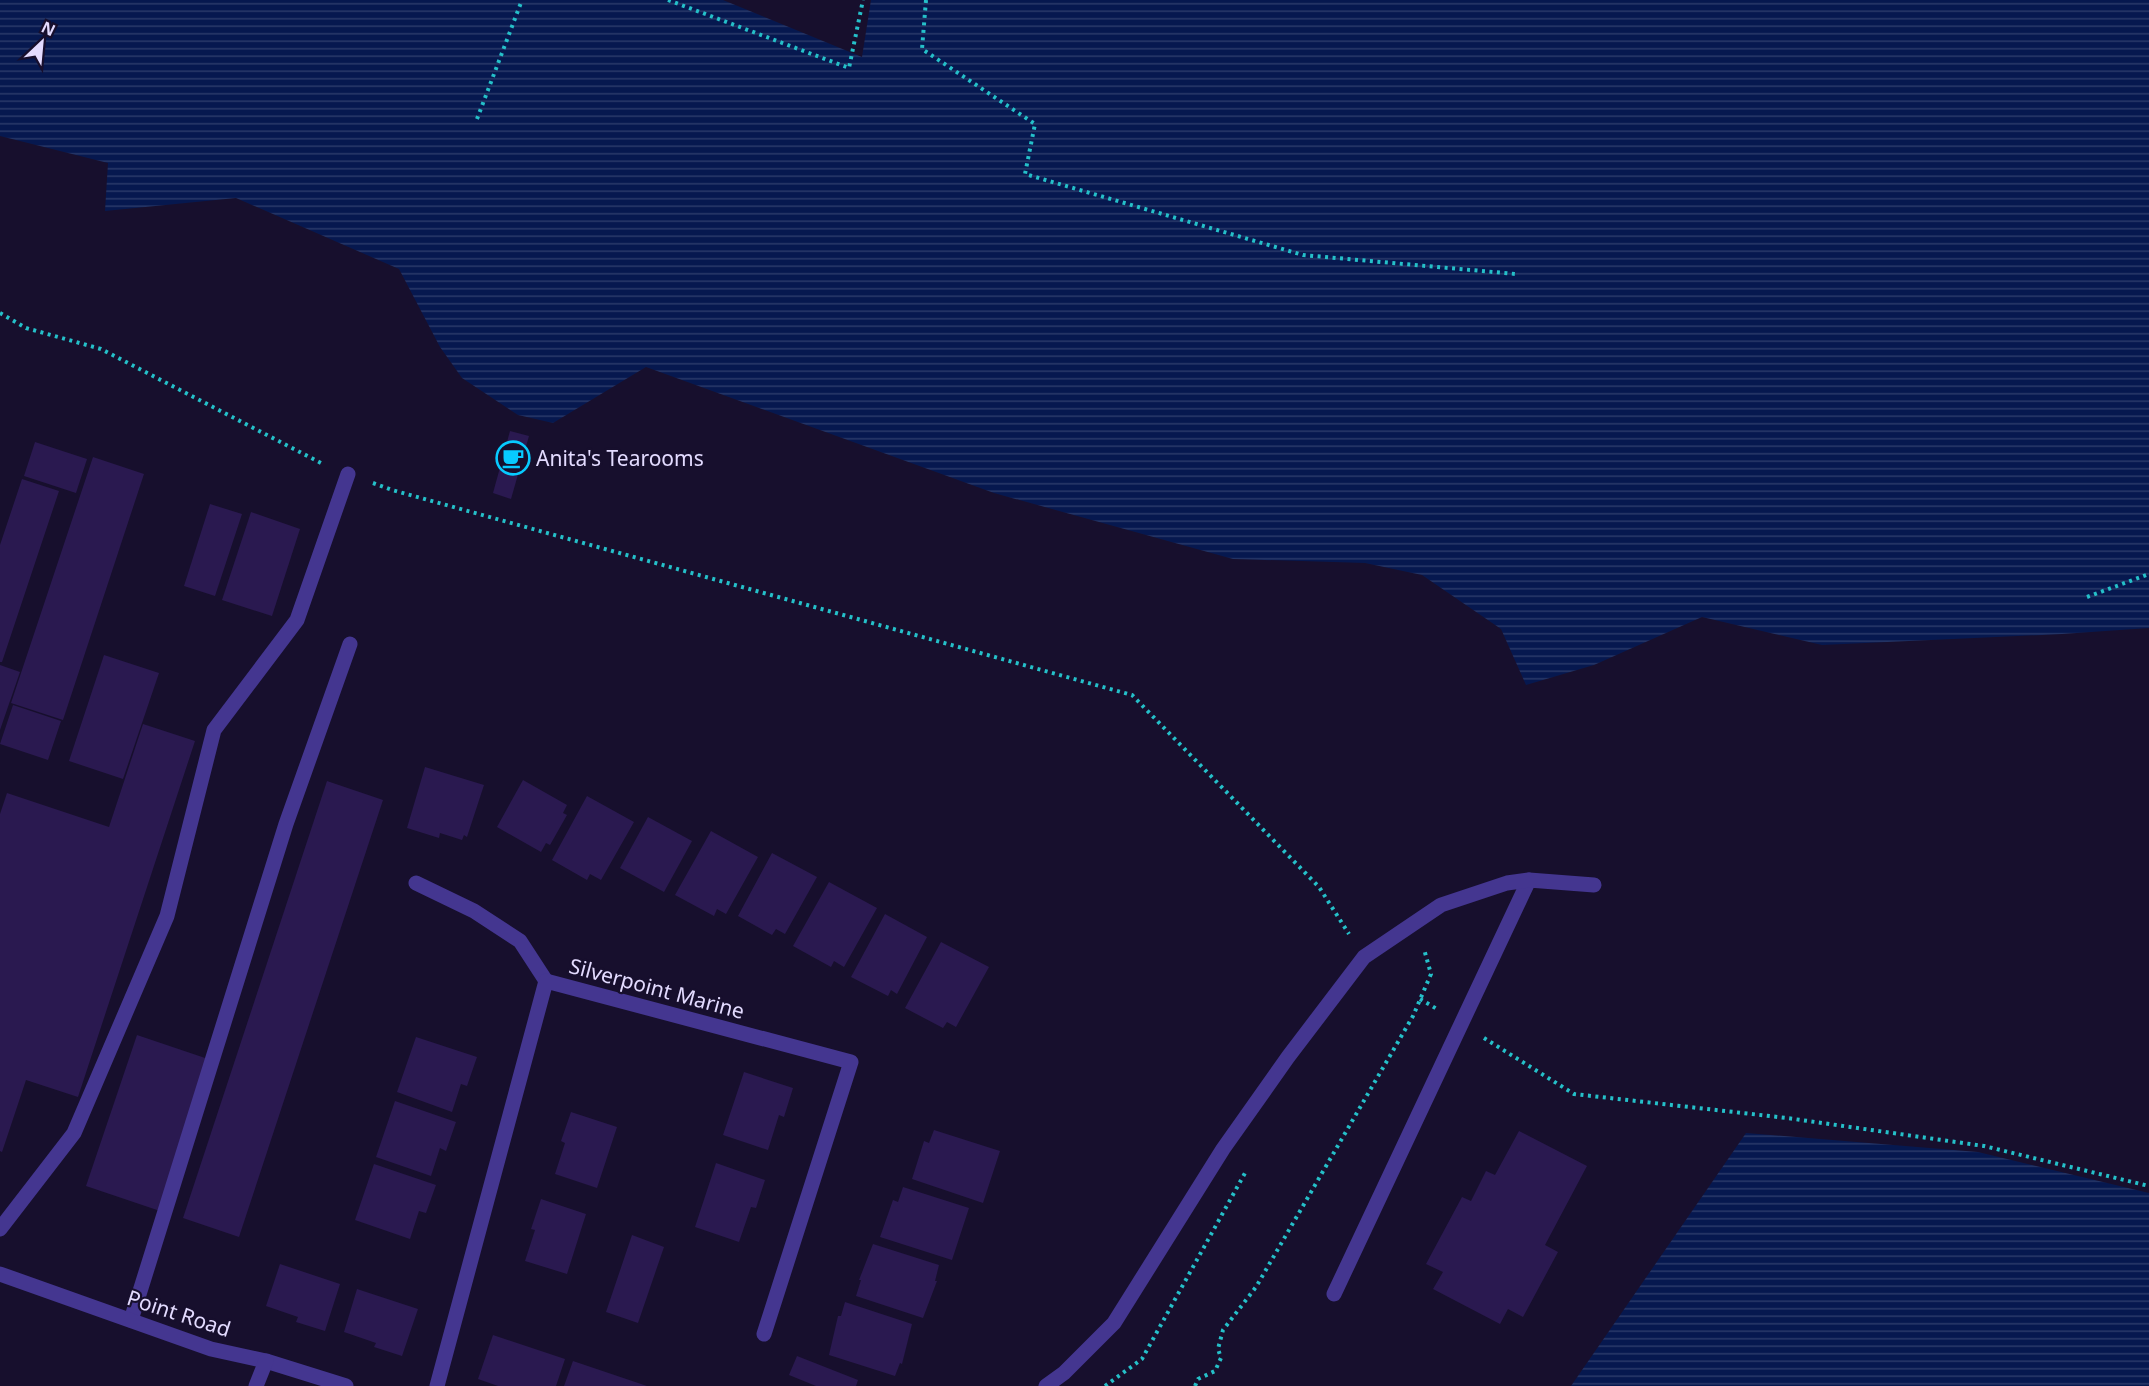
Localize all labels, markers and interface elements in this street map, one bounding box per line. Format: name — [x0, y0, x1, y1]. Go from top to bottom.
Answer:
north arrow — [12, 12, 72, 72]
text: N — [38, 16, 59, 41]
cafe icon: Anita's Tearooms — [495, 440, 531, 476]
place label: Anita's Tearooms — [536, 444, 704, 472]
street label: Silverpoint Marine — [566, 951, 748, 1025]
street label: Point Road — [124, 1283, 234, 1343]

